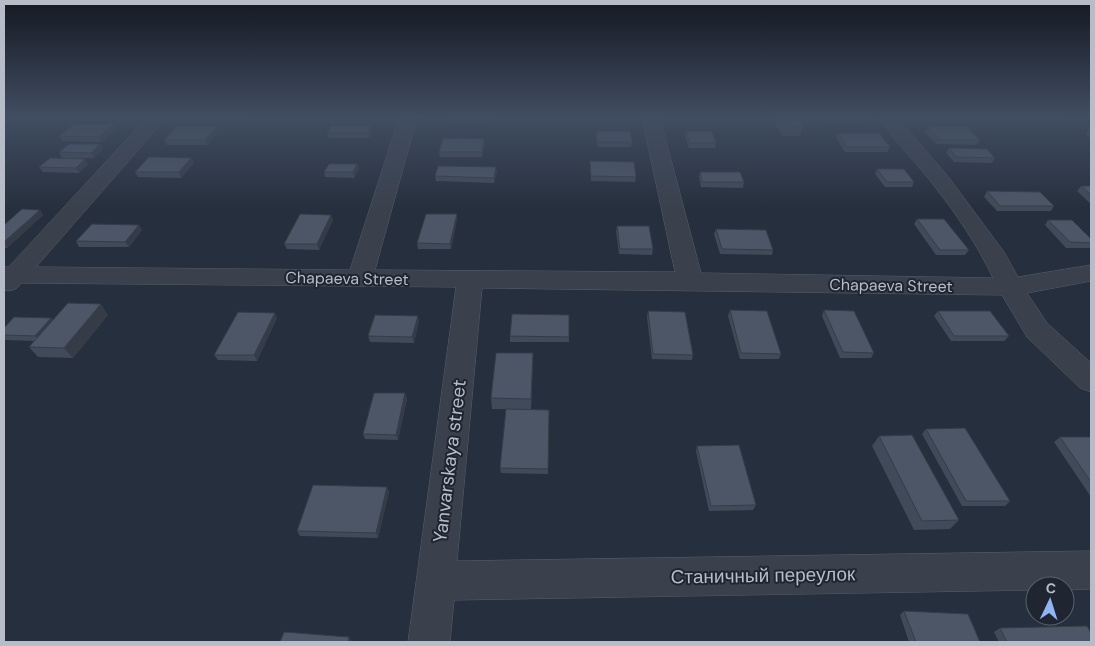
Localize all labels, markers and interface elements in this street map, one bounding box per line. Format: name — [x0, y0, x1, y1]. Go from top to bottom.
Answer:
street label: Chapaeva Street — [285, 267, 409, 290]
street label: Chapaeva Street — [829, 274, 953, 297]
street label: Yanvarskaya street — [427, 378, 472, 544]
street label: Станичный переулок — [670, 561, 856, 590]
north arrow — [1025, 576, 1075, 626]
text: С — [1045, 579, 1057, 597]

